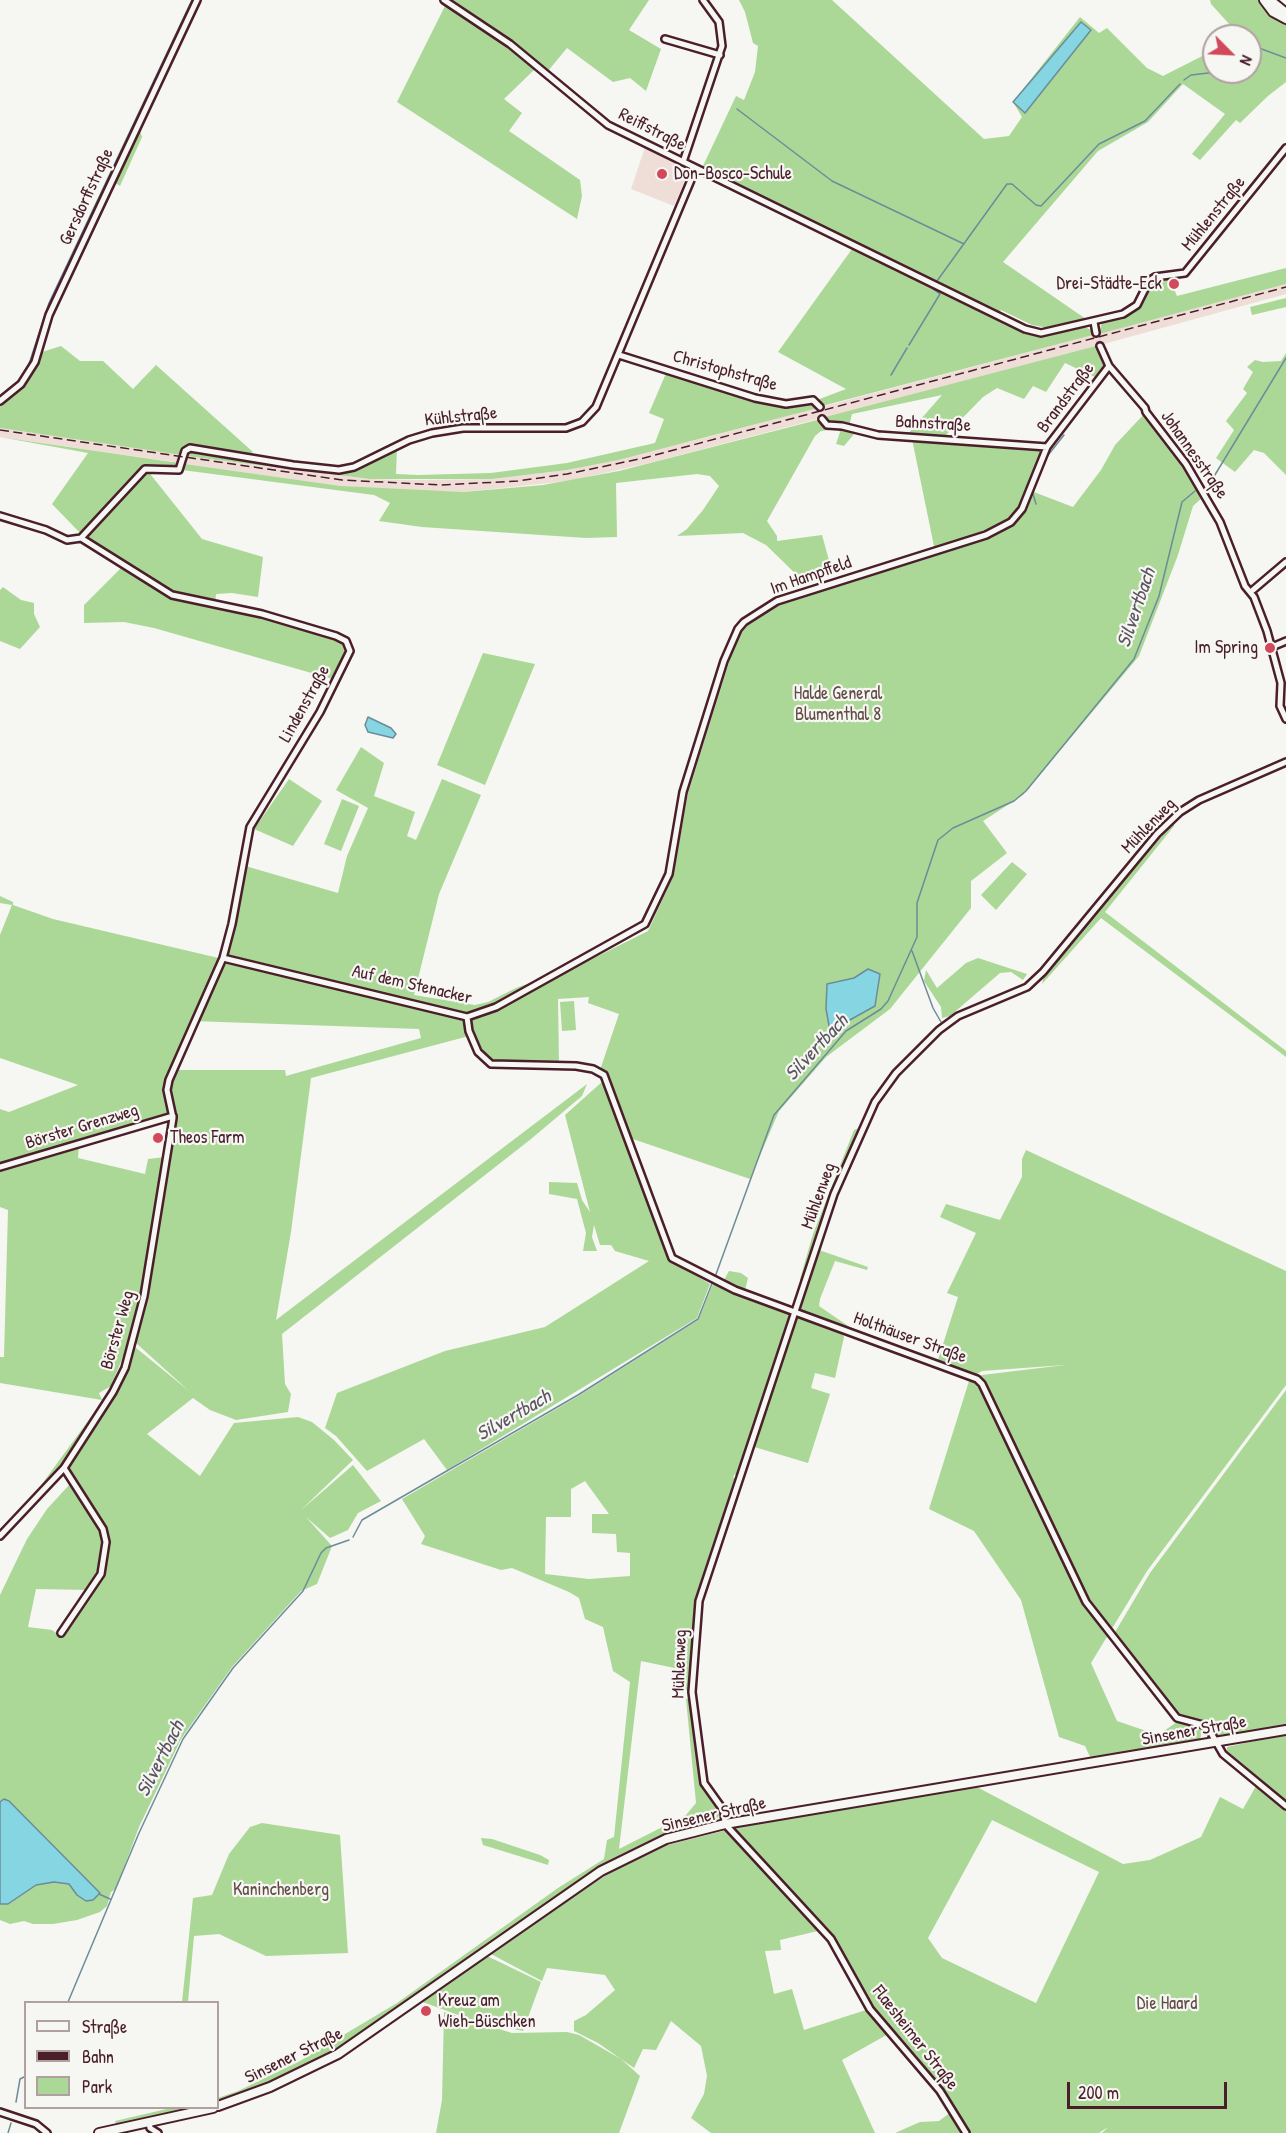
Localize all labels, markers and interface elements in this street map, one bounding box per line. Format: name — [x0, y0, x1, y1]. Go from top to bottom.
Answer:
north arrow — [1202, 24, 1262, 84]
text: N — [1235, 52, 1258, 69]
street label: Reiffstraße — [615, 104, 689, 156]
street label: Gersdorffstraße — [55, 145, 119, 249]
place label: Don-Bosco-Schule — [674, 163, 792, 185]
marker: Don-Bosco-Schule — [655, 167, 669, 181]
street label: Mühlenstraße — [1177, 172, 1251, 256]
place label: Drei-Städte-Eck — [1056, 273, 1162, 295]
marker: Drei-Städte-Eck — [1167, 277, 1181, 291]
street label: Christophstraße — [670, 346, 780, 396]
street label: Brandstraße — [1033, 359, 1099, 437]
street label: Kühlstraße — [424, 402, 498, 432]
street label: Johannesstraße — [1156, 407, 1232, 503]
street label: Bahnstraße — [895, 411, 971, 437]
street label: Im Hampffeld — [768, 552, 854, 600]
water label: Silvertbach — [1112, 565, 1162, 651]
place label: Im Spring — [1194, 637, 1258, 659]
marker: Im Spring — [1263, 641, 1277, 655]
street label: Lindenstraße — [275, 662, 335, 746]
park label: Halde General Blumenthal 8 — [794, 683, 882, 726]
street label: Mühlenweg — [1117, 794, 1181, 858]
street label: Auf dem Stenacker — [350, 961, 474, 1009]
water label: Silvertbach — [780, 1010, 854, 1086]
street label: Börster Grenzweg — [23, 1100, 141, 1154]
place label: Theos Farm — [170, 1127, 244, 1149]
marker: Theos Farm — [151, 1131, 165, 1145]
street label: Mühlenweg — [797, 1160, 841, 1232]
street label: Börster Weg — [96, 1288, 140, 1372]
street label: Holthäuser Straße — [851, 1308, 969, 1368]
water label: Silvertbach — [473, 1385, 555, 1447]
street label: Mühlenweg — [668, 1629, 692, 1699]
street label: Sinsener Straße — [1140, 1711, 1248, 1751]
water label: Silvertbach — [132, 1717, 190, 1801]
street label: Sinsener Straße — [660, 1793, 768, 1837]
park label: Kaninchenberg — [233, 1879, 329, 1901]
street label: Flaesheimer Straße — [867, 1981, 963, 2095]
place label: Kreuz am Wieh-Büschken — [438, 1990, 536, 2032]
park label: Die Haard — [1137, 1993, 1197, 2015]
legend — [24, 2001, 219, 2109]
marker: Kreuz am Wieh-Büschken — [419, 2004, 433, 2018]
text: Straße — [82, 2014, 127, 2039]
street label: Sinsener Straße — [242, 2023, 346, 2089]
text: Bahn — [82, 2044, 114, 2069]
scale bar — [1070, 2070, 1230, 2108]
text: Park — [82, 2074, 112, 2099]
text: 200 m — [1078, 2080, 1119, 2105]

